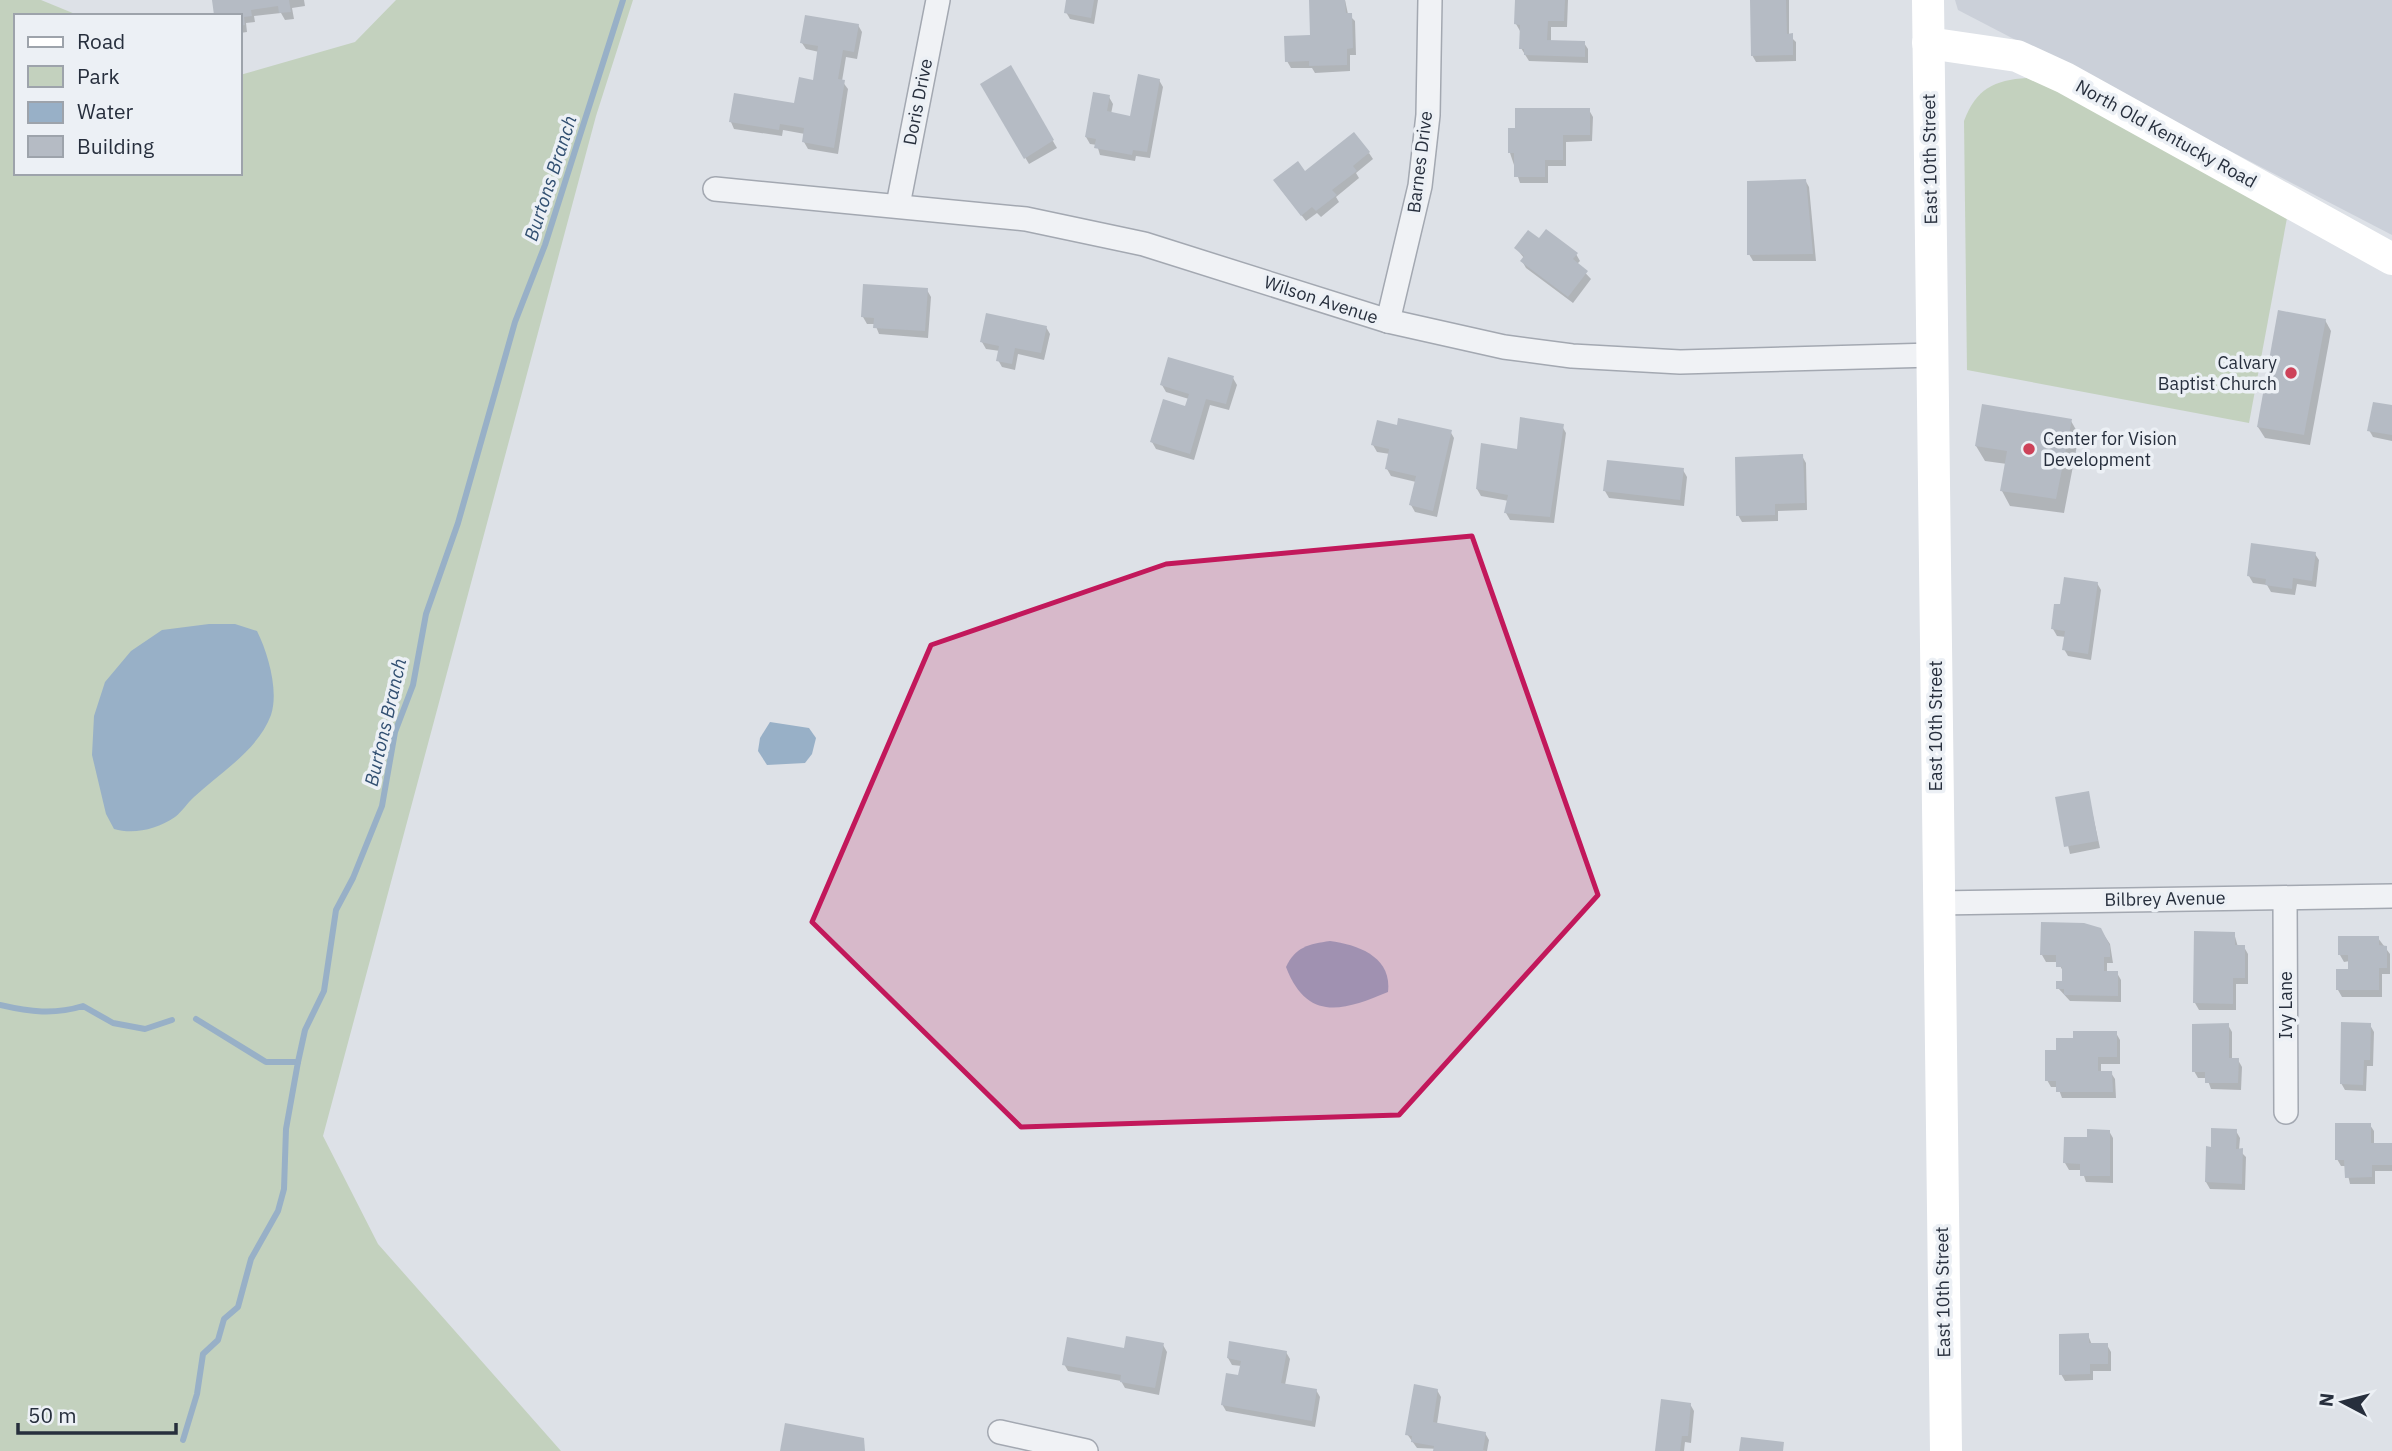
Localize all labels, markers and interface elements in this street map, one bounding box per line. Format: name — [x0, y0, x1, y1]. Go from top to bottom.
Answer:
legend — [14, 14, 242, 175]
text: Road — [77, 27, 125, 55]
street label: Doris Drive — [898, 56, 937, 147]
text: Park — [77, 62, 120, 90]
street label: North Old Kentucky Road — [2072, 74, 2261, 193]
street label: East 10th Street — [1917, 93, 1942, 225]
text: Water — [77, 97, 134, 125]
street label: Barnes Drive — [1402, 109, 1437, 214]
water label: Burtons Branch — [518, 112, 582, 244]
text: Building — [77, 132, 154, 160]
street label: Wilson Avenue — [1261, 270, 1381, 329]
place label: Calvary Baptist Church — [2158, 351, 2277, 395]
marker: Calvary Baptist Church — [2283, 365, 2299, 381]
place label: Center for Vision Development — [2043, 427, 2177, 471]
marker: Center for Vision Development — [2021, 441, 2037, 457]
water label: Burtons Branch — [359, 656, 411, 788]
street label: East 10th Street — [1924, 660, 1947, 792]
street label: Bilbrey Avenue — [2104, 886, 2226, 911]
street label: Ivy Lane — [2274, 971, 2297, 1039]
street label: East 10th Street — [1930, 1226, 1955, 1358]
north arrow — [2308, 1367, 2378, 1437]
scale bar — [18, 1392, 175, 1436]
text: N — [2313, 1392, 2339, 1408]
text: 50 m — [28, 1401, 77, 1429]

